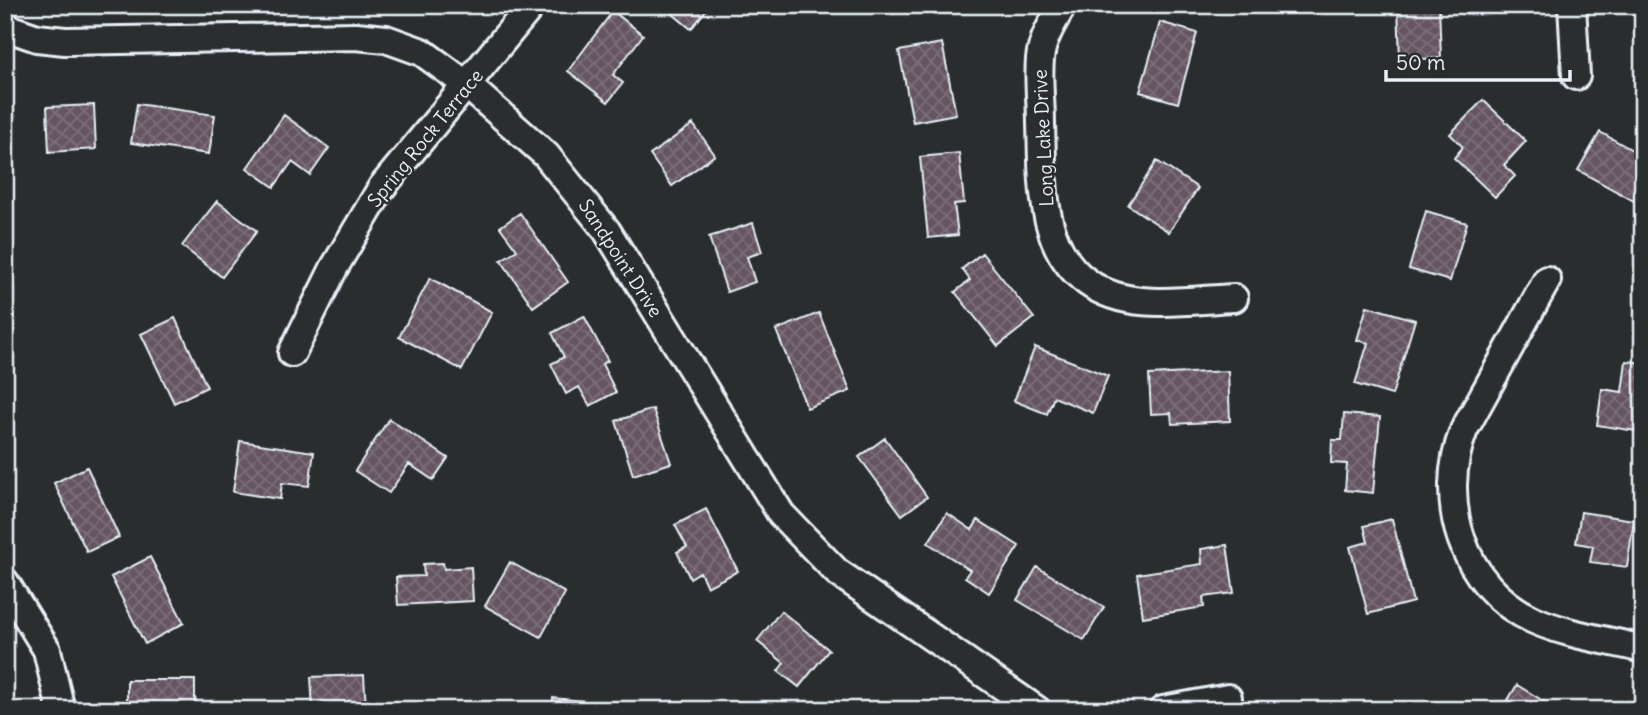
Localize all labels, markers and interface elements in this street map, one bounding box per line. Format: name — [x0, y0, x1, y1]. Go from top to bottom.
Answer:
scale bar — [1386, 38, 1569, 82]
text: 50 m — [1396, 49, 1445, 76]
street label: Spring Rock Terrace — [362, 64, 488, 212]
street label: Long Lake Drive — [1027, 69, 1059, 207]
street label: Sandpoint Drive — [574, 194, 668, 322]

